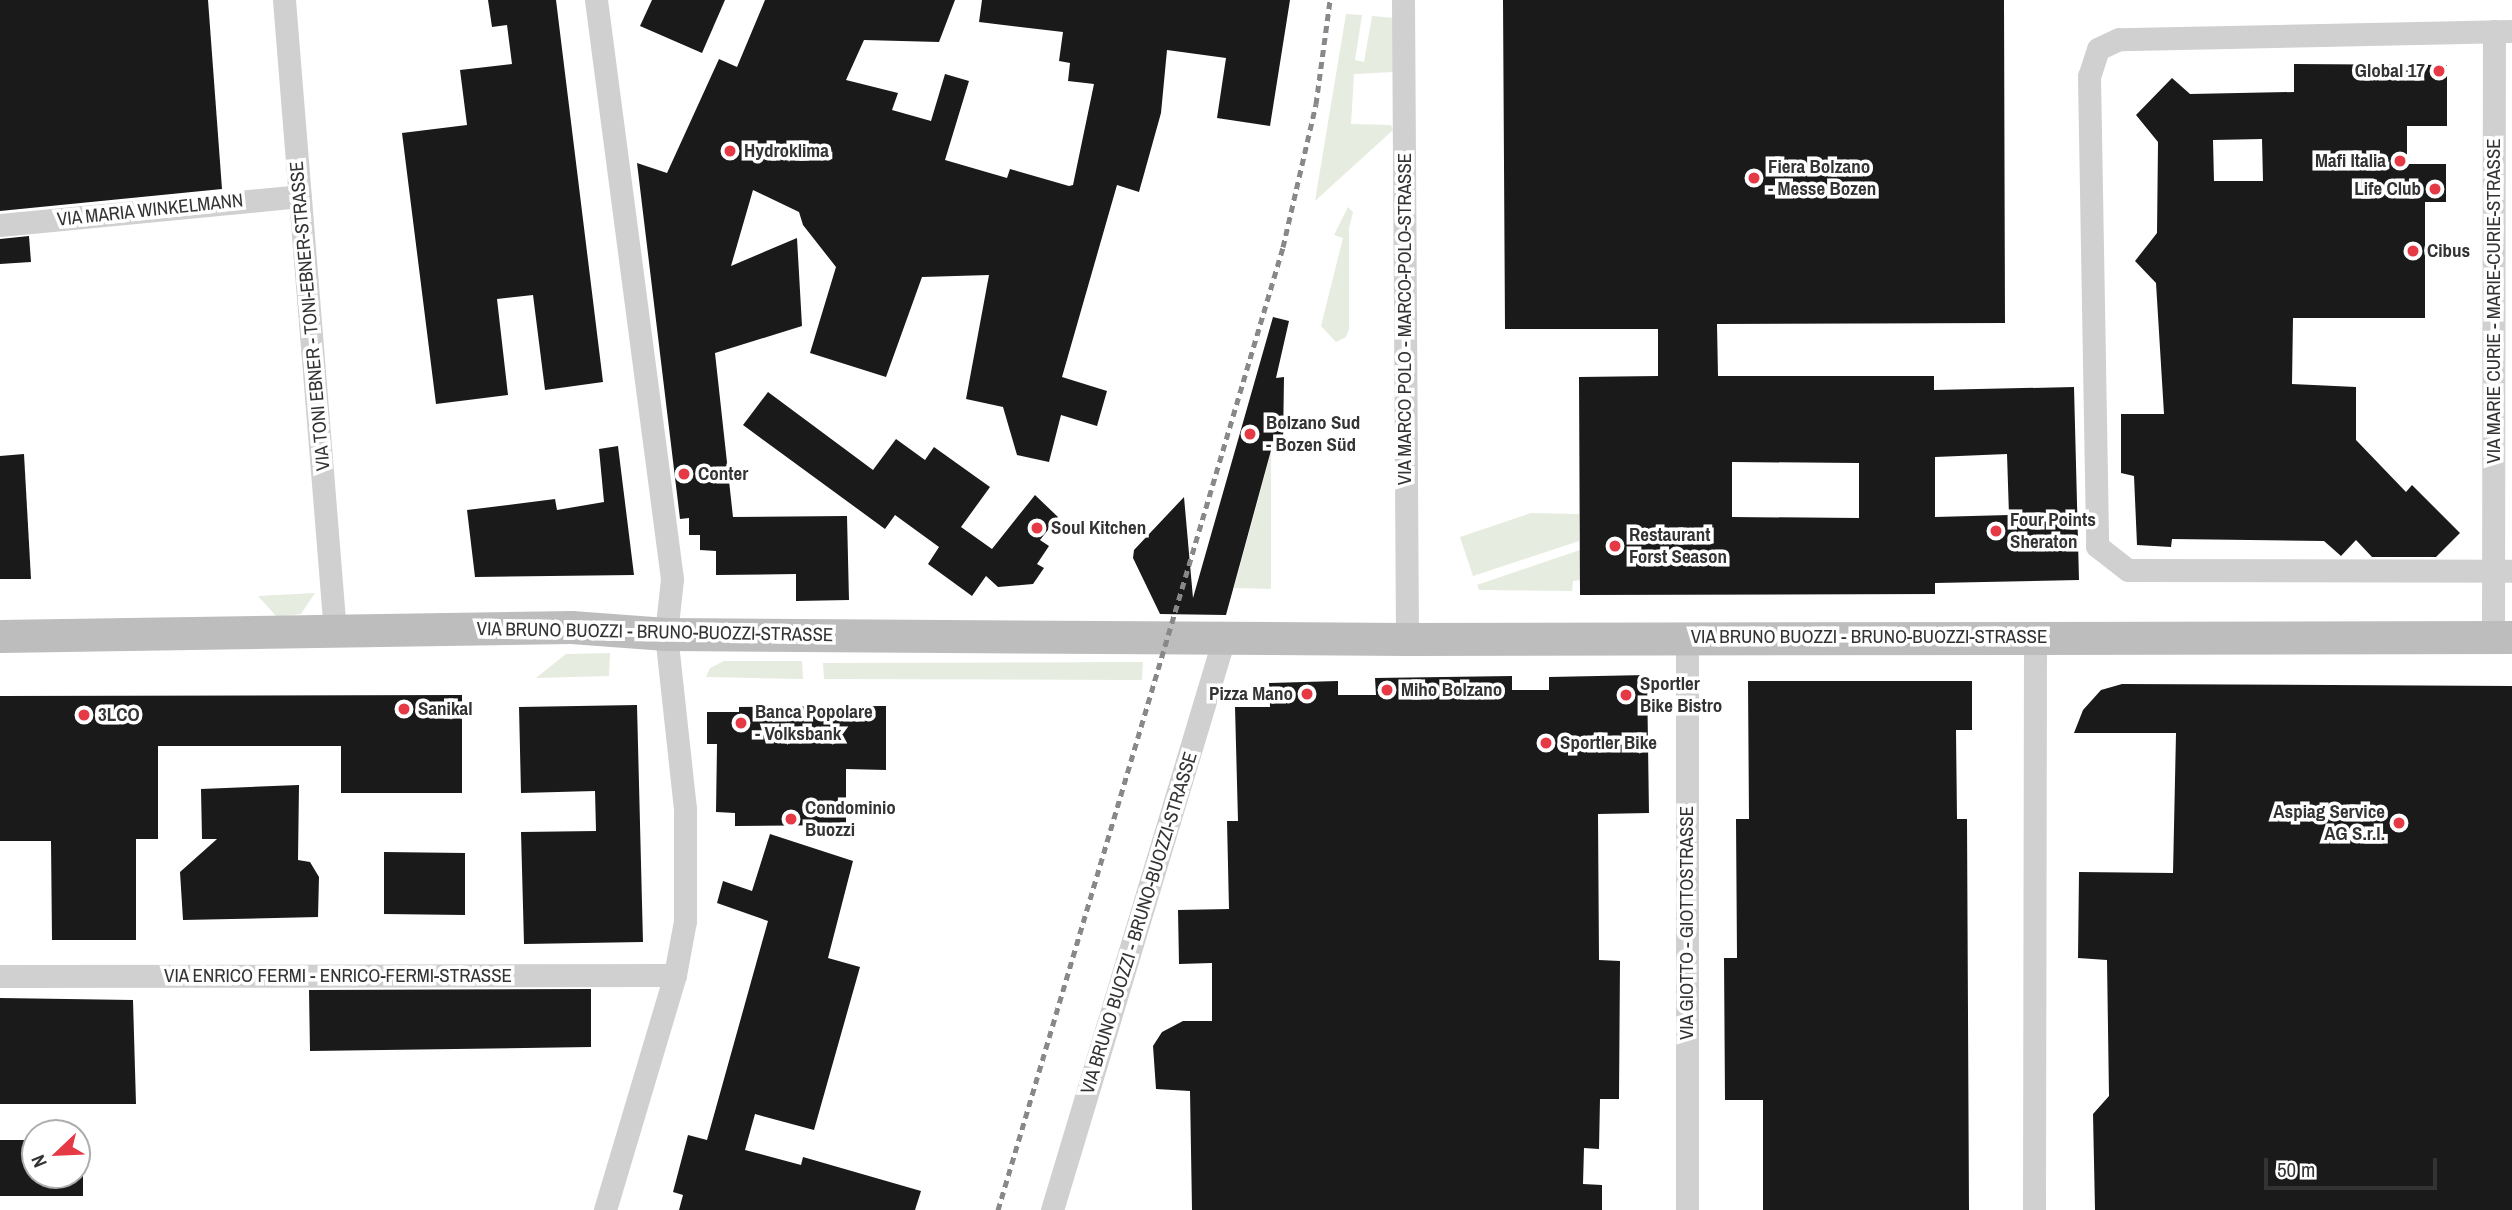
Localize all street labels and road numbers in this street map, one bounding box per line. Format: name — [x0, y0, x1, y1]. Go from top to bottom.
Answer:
street label: VIA MARIE CURIE - MARIE-CURIE-STRASSE — [2483, 138, 2505, 464]
street label: VIA MARCO POLO - MARCO-POLO-STRASSE — [1394, 152, 1416, 486]
street label: VIA TONI EBNER - TONI-EBNER-STRASSE — [285, 160, 335, 472]
street label: VIA MARIA WINKELMANN — [55, 189, 245, 231]
street label: VIA BRUNO BUOZZI - BRUNO-BUOZZI-STRASSE — [476, 617, 834, 647]
street label: VIA BRUNO BUOZZI - BRUNO-BUOZZI-STRASSE — [1690, 626, 2048, 648]
street label: VIA BRUNO BUOZZI - BRUNO-BUOZZI-STRASSE — [1076, 749, 1202, 1097]
street label: VIA GIOTTO - GIOTTOSTRASSE — [1676, 806, 1698, 1040]
street label: VIA ENRICO FERMI - ENRICO-FERMI-STRASSE — [164, 965, 512, 987]

